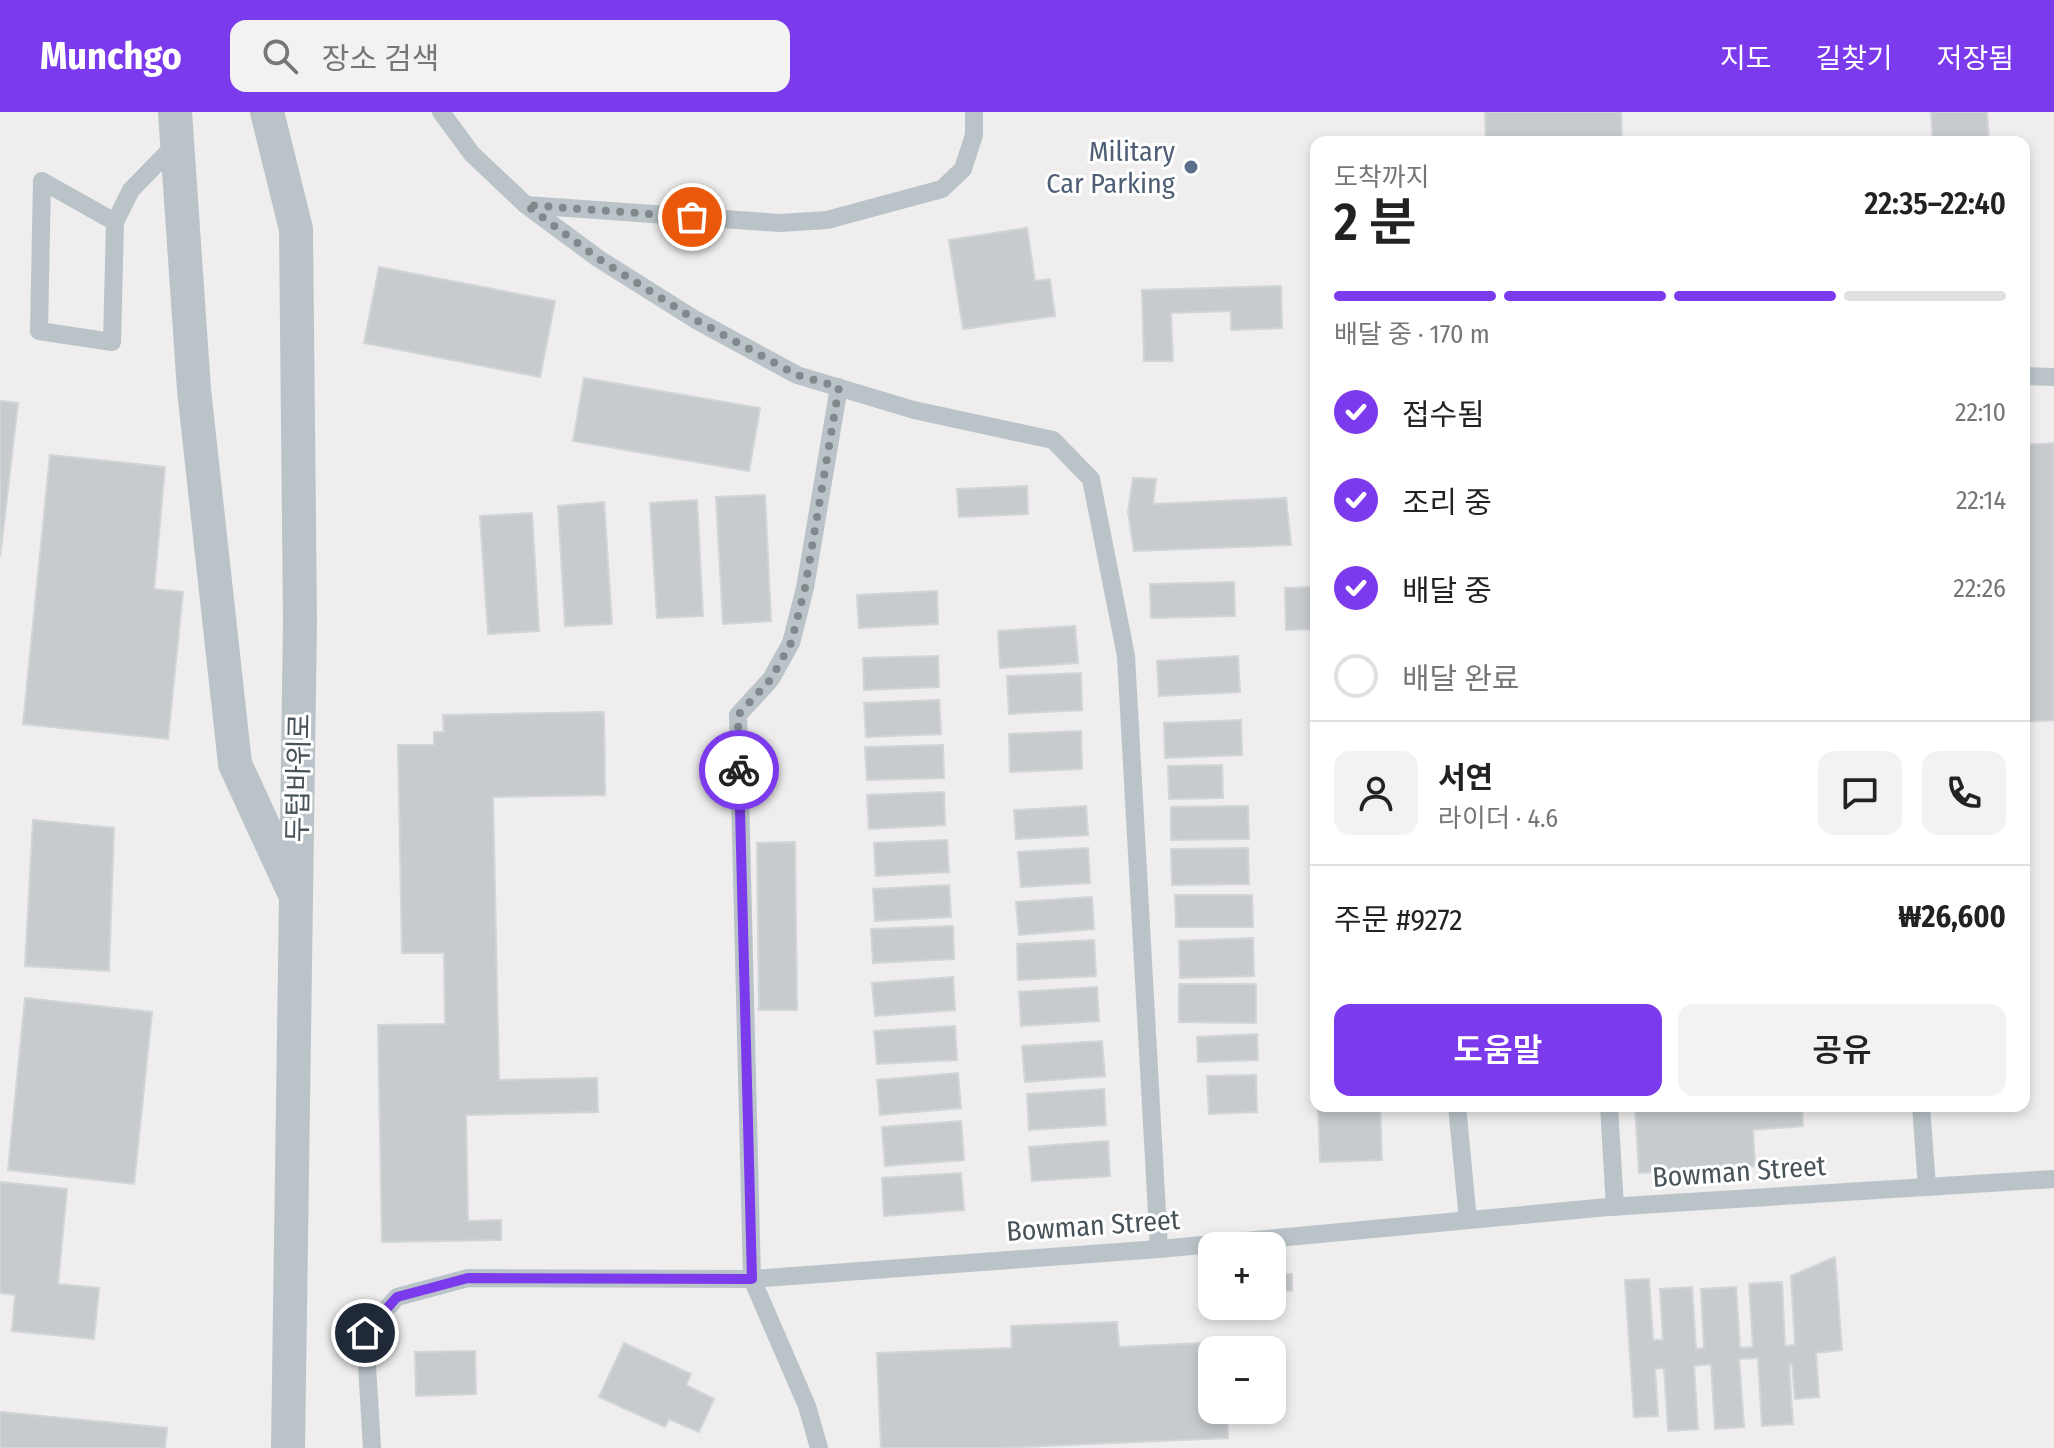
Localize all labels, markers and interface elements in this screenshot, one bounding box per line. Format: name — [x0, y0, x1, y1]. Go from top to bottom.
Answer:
search box — [230, 20, 790, 92]
text: Munchgo — [40, 33, 182, 79]
icon: search — [258, 34, 302, 78]
text: 장소 검색 — [322, 41, 439, 77]
text: 지도 — [1720, 42, 1771, 75]
text: 길찾기 — [1815, 42, 1893, 75]
text: 저장됨 — [1937, 42, 2014, 75]
place label: Military Car Parking — [1046, 135, 1176, 200]
marker: Military Car Parking — [1182, 158, 1200, 176]
text: 도착까지 — [1334, 162, 1430, 193]
pin — [658, 183, 726, 251]
text: 22:35–22:40 — [1864, 186, 2006, 222]
text: 2 분 — [1334, 191, 1417, 254]
icon: bag — [670, 195, 714, 239]
text: 배달 중 · 170 m — [1334, 319, 1490, 350]
icon: check — [1334, 390, 1378, 434]
text: 접수됨 — [1402, 397, 1485, 433]
text: 22:10 — [1955, 397, 2006, 428]
icon: check — [1334, 478, 1378, 522]
text: 조리 중 — [1402, 485, 1492, 521]
text: 22:14 — [1956, 485, 2006, 516]
icon: check — [1334, 566, 1378, 610]
text: 배달 중 — [1402, 573, 1492, 609]
text: 22:26 — [1953, 573, 2006, 604]
text: 배달 완료 — [1402, 661, 1519, 697]
street label: 두텁바위로 — [281, 713, 316, 843]
courier — [699, 730, 779, 810]
icon: bike — [717, 748, 761, 792]
button: person — [1334, 751, 1418, 835]
button: chat — [1818, 751, 1902, 835]
button: phone — [1922, 751, 2006, 835]
text: 서연 — [1438, 760, 1493, 796]
text: 라이더 · 4.6 — [1438, 803, 1558, 834]
text: ₩26,600 — [1898, 899, 2006, 935]
text: 주문 #9272 — [1334, 902, 1463, 938]
button: 도움말 — [1334, 1004, 1662, 1096]
button: 공유 — [1678, 1004, 2006, 1096]
street label: Bowman Street — [1651, 1149, 1828, 1194]
street label: Bowman Street — [1005, 1203, 1182, 1248]
map controls — [1198, 1232, 1286, 1424]
button: + — [1198, 1232, 1286, 1320]
pin — [331, 1299, 399, 1367]
icon: home — [343, 1311, 387, 1355]
button: − — [1198, 1336, 1286, 1424]

